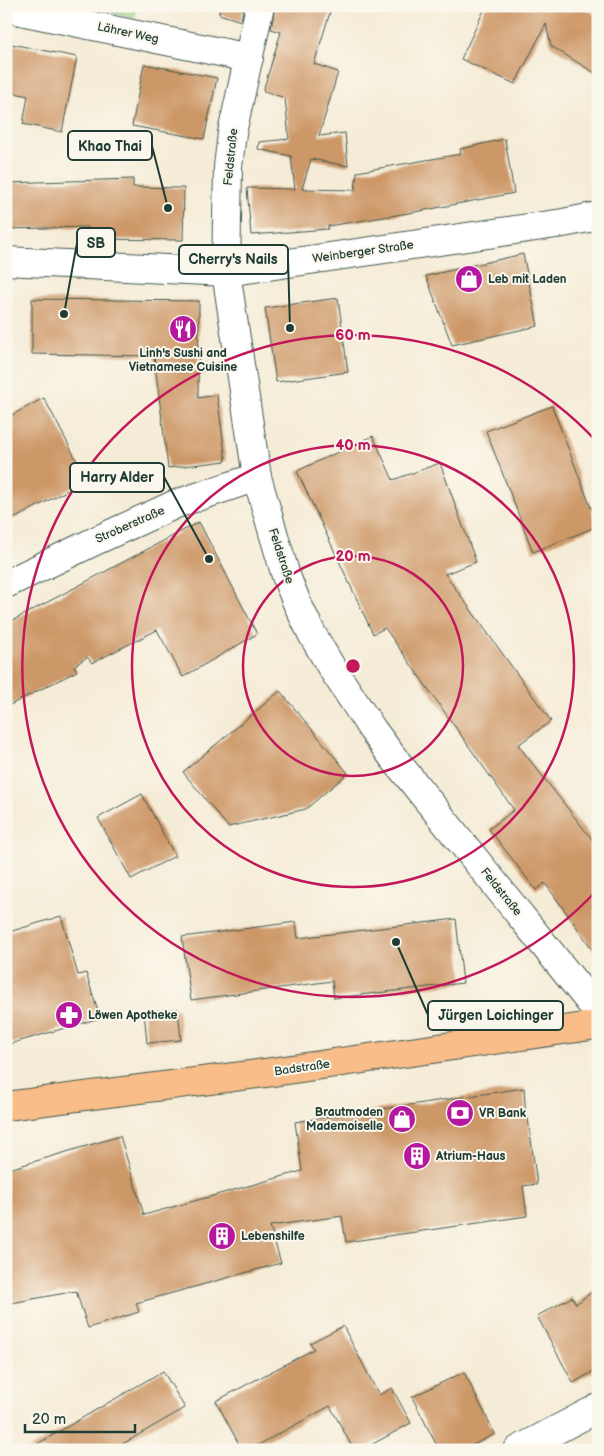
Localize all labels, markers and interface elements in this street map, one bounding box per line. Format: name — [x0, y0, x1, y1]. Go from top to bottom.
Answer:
street label: Lährer Weg — [96, 19, 160, 47]
street label: Feldstraße — [221, 128, 241, 186]
callout: Khao Thai — [68, 131, 152, 160]
text: Khao Thai — [78, 138, 142, 155]
callout: SB — [77, 228, 115, 257]
text: SB — [87, 235, 105, 252]
street label: Weinberger Straße — [311, 237, 415, 267]
callout: Cherry's Nails — [179, 245, 288, 274]
text: Cherry's Nails — [188, 251, 278, 268]
shop icon: Leb mit Laden — [454, 264, 484, 294]
place label: Leb mit Laden — [488, 272, 567, 287]
restaurant icon: Linh's Sushi and Vietnamese Cuisine — [168, 314, 198, 344]
text: 60 m — [335, 326, 371, 345]
place label: Linh's Sushi and Vietnamese Cuisine — [129, 346, 237, 375]
text: 40 m — [335, 436, 371, 455]
callout: Harry Alder — [70, 463, 164, 492]
text: Harry Alder — [80, 469, 154, 486]
street label: Stroberstraße — [93, 503, 167, 547]
street label: Feldstraße — [265, 526, 297, 586]
text: 20 m — [336, 547, 371, 566]
centre of rings — [344, 657, 362, 675]
street label: Feldstraße — [477, 865, 525, 919]
pharmacy icon: Löwen Apotheke — [54, 1000, 84, 1030]
callout: Jürgen Loichinger — [428, 1001, 563, 1030]
text: Jürgen Loichinger — [438, 1007, 554, 1024]
place label: Löwen Apotheke — [88, 1008, 178, 1023]
street label: Badstraße — [273, 1057, 331, 1079]
bank icon: VR Bank — [445, 1098, 475, 1128]
shop icon: Brautmoden Mademoiselle — [387, 1104, 417, 1134]
place label: Brautmoden Mademoiselle — [306, 1105, 383, 1134]
place label: VR Bank — [479, 1106, 527, 1121]
building icon: Atrium-Haus — [402, 1141, 432, 1171]
place label: Atrium-Haus — [435, 1149, 506, 1164]
building icon: Lebenshilfe — [207, 1221, 237, 1251]
place label: Lebenshilfe — [241, 1229, 305, 1244]
scale bar — [25, 1401, 135, 1433]
text: 20 m — [32, 1410, 66, 1429]

